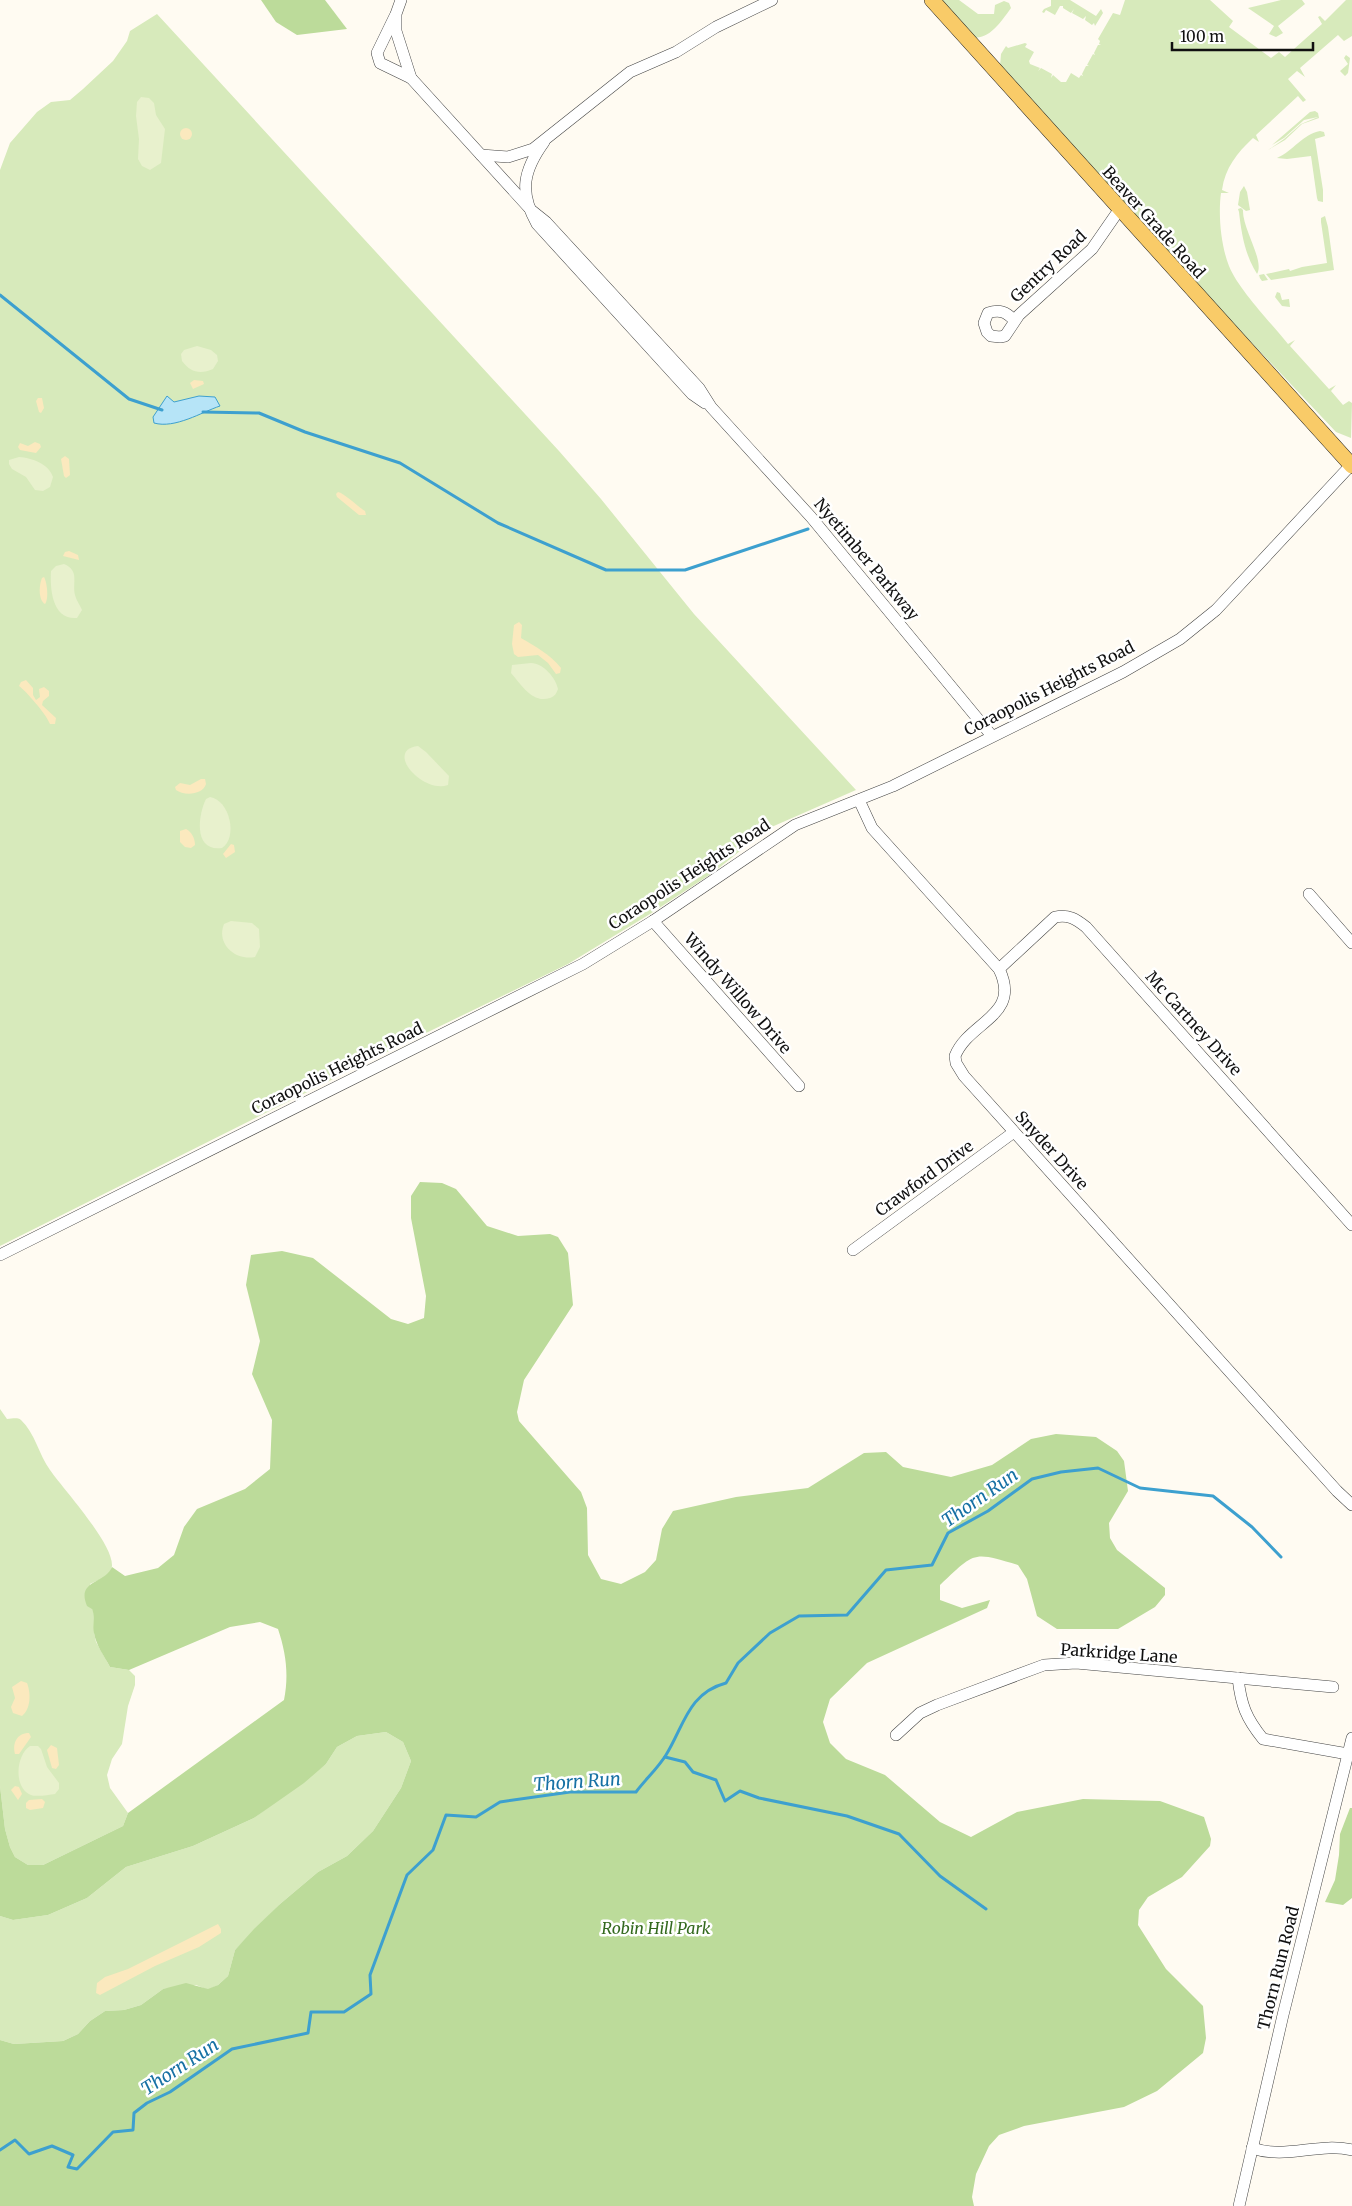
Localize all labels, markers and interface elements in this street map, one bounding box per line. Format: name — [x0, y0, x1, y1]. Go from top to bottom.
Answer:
scale bar — [1172, 20, 1313, 52]
text: 100 m — [1180, 27, 1224, 46]
street label: Beaver Grade Road — [1098, 162, 1210, 282]
street label: Gentry Road — [1006, 226, 1090, 306]
street label: Nyetimber Parkway — [810, 494, 924, 625]
street label: Coraopolis Heights Road — [961, 636, 1138, 740]
street label: Coraopolis Heights Road — [605, 814, 774, 934]
street label: Windy Willow Drive — [679, 928, 796, 1057]
street label: Mc Cartney Drive — [1142, 967, 1246, 1079]
street label: Coraopolis Heights Road — [248, 1018, 426, 1118]
street label: Snyder Drive — [1011, 1106, 1093, 1194]
street label: Crawford Drive — [871, 1136, 977, 1220]
water label: Thorn Run — [937, 1463, 1022, 1532]
street label: Parkridge Lane — [1060, 1639, 1178, 1667]
water label: Thorn Run — [532, 1767, 622, 1796]
street label: Thorn Run Road — [1253, 1904, 1303, 2032]
park label: Robin Hill Park — [602, 1918, 711, 1938]
water label: Thorn Run — [137, 2033, 223, 2100]

